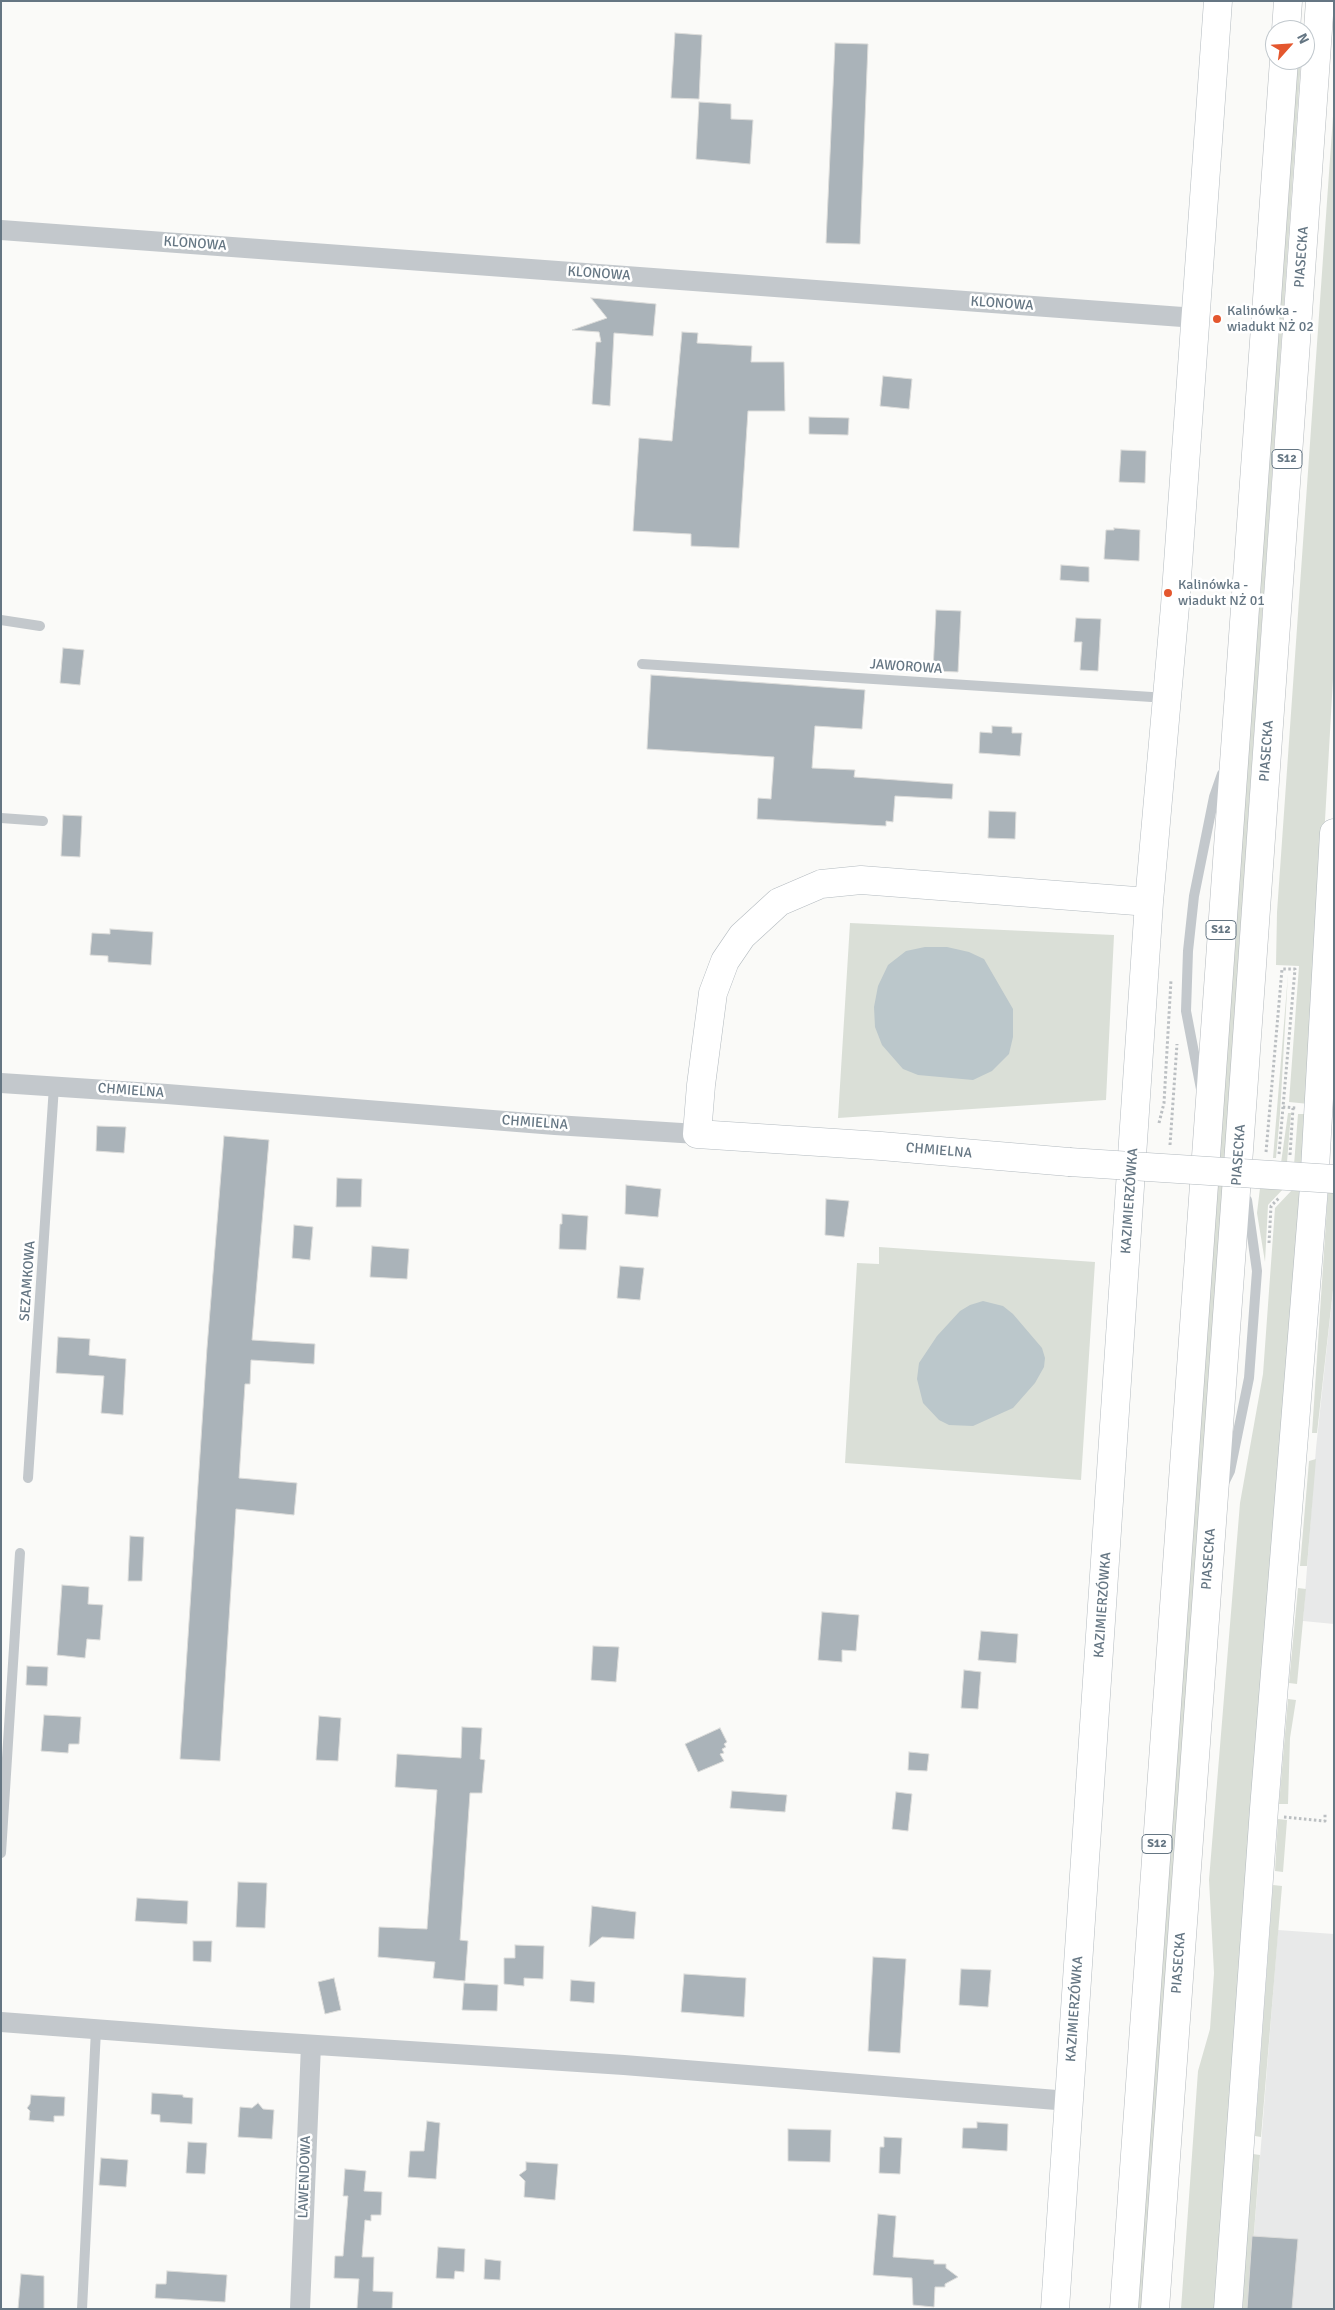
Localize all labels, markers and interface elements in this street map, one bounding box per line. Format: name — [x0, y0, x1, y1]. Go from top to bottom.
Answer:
north arrow — [1265, 20, 1315, 70]
text: N — [1293, 31, 1313, 47]
street label: PIASECKA — [1291, 226, 1313, 288]
street label: KLONOWA — [163, 233, 227, 255]
street label: KLONOWA — [567, 263, 631, 285]
street label: KLONOWA — [970, 293, 1034, 315]
place label: Kalinówka - wiadukt NŻ 02 — [1227, 303, 1314, 336]
marker: Kalinówka - wiadukt NŻ 02 — [1211, 313, 1223, 325]
road number: S12 — [1272, 449, 1302, 468]
place label: Kalinówka - wiadukt NŻ 01 — [1178, 577, 1265, 610]
marker: Kalinówka - wiadukt NŻ 01 — [1162, 587, 1174, 599]
street label: JAWOROWA — [869, 656, 943, 678]
street label: PIASECKA — [1256, 720, 1278, 782]
road number: S12 — [1206, 920, 1236, 940]
street label: CHMIELNA — [97, 1080, 165, 1102]
street label: CHMIELNA — [501, 1112, 569, 1134]
street label: PIASECKA — [1228, 1124, 1250, 1186]
street label: CHMIELNA — [905, 1140, 973, 1162]
street label: KAZIMIERZÓWKA — [1118, 1147, 1142, 1255]
street label: SEZAMKOWA — [17, 1240, 39, 1322]
street label: PIASECKA — [1198, 1528, 1220, 1590]
street label: KAZIMIERZÓWKA — [1091, 1551, 1115, 1659]
road number: S12 — [1142, 1835, 1172, 1854]
street label: PIASECKA — [1168, 1932, 1190, 1994]
street label: KAZIMIERZÓWKA — [1063, 1955, 1087, 2063]
street label: LAWENDOWA — [295, 2135, 315, 2219]

